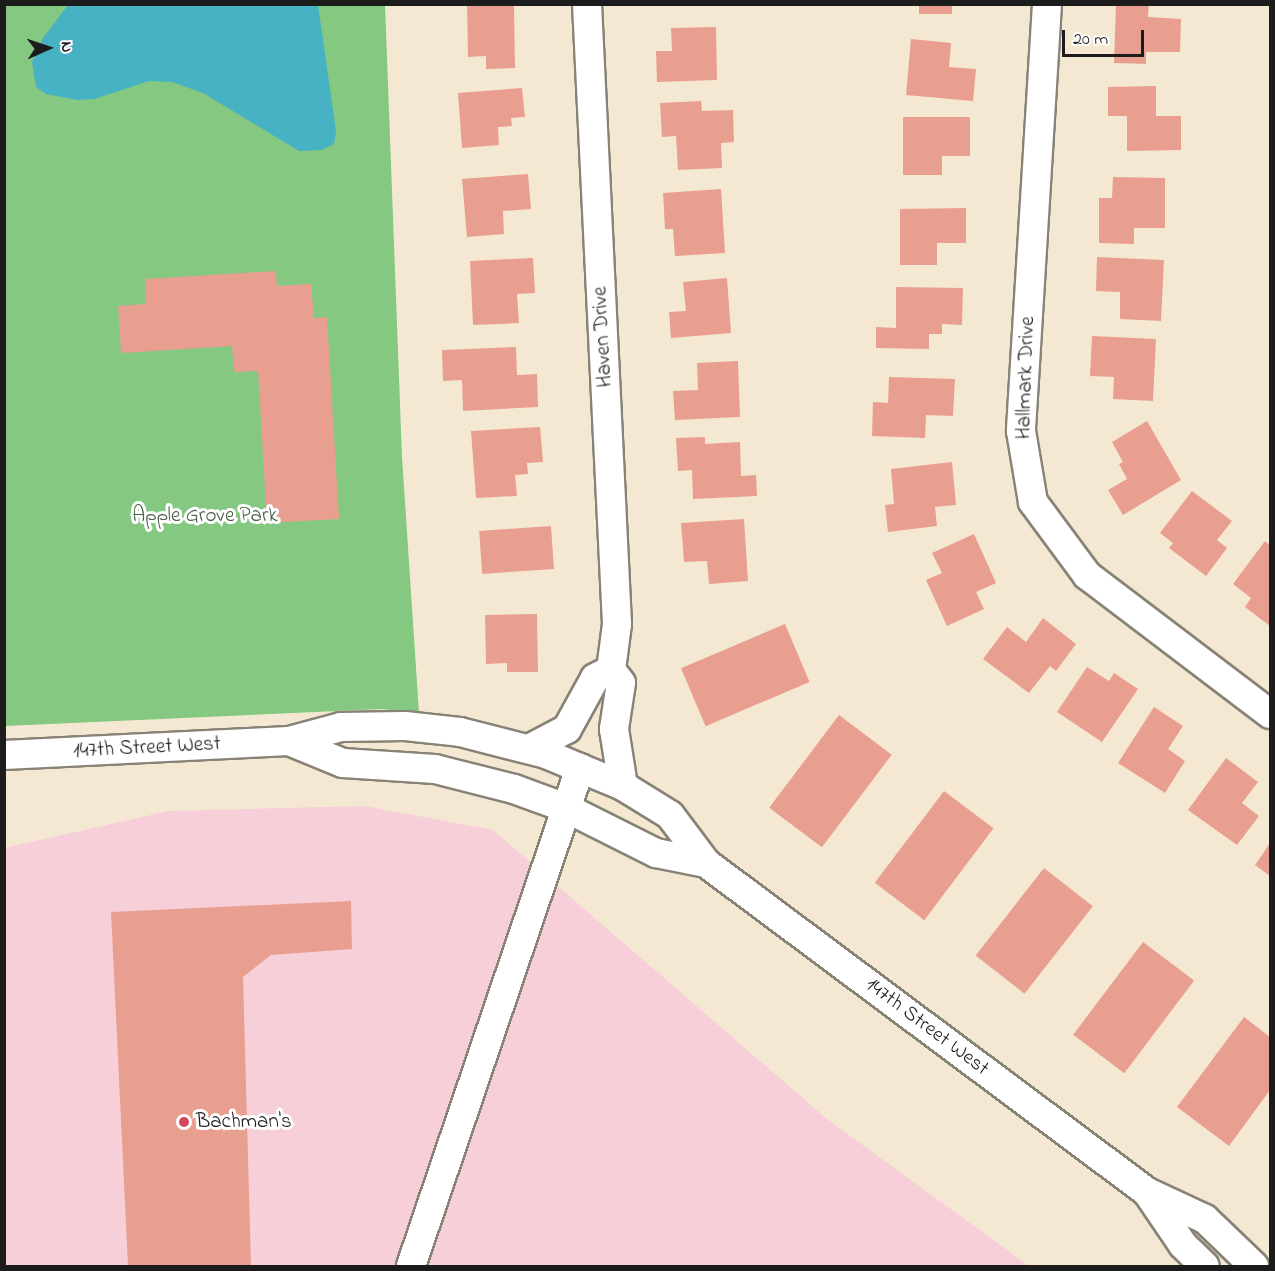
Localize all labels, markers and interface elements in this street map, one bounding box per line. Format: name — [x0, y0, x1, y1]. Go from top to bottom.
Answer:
north arrow — [18, 18, 78, 78]
scale bar — [1065, 18, 1148, 56]
text: 20 m — [1073, 27, 1108, 53]
text: N — [54, 41, 78, 53]
street label: Haven Drive — [588, 286, 618, 388]
street label: Hallmark Drive — [1011, 316, 1041, 440]
park label: Apple Grove Park — [132, 503, 278, 529]
street label: 147th Street West — [73, 732, 221, 764]
street label: 147th Street West — [860, 972, 994, 1082]
place label: Bachman's — [196, 1109, 292, 1135]
marker: Bachman's — [177, 1115, 191, 1129]

